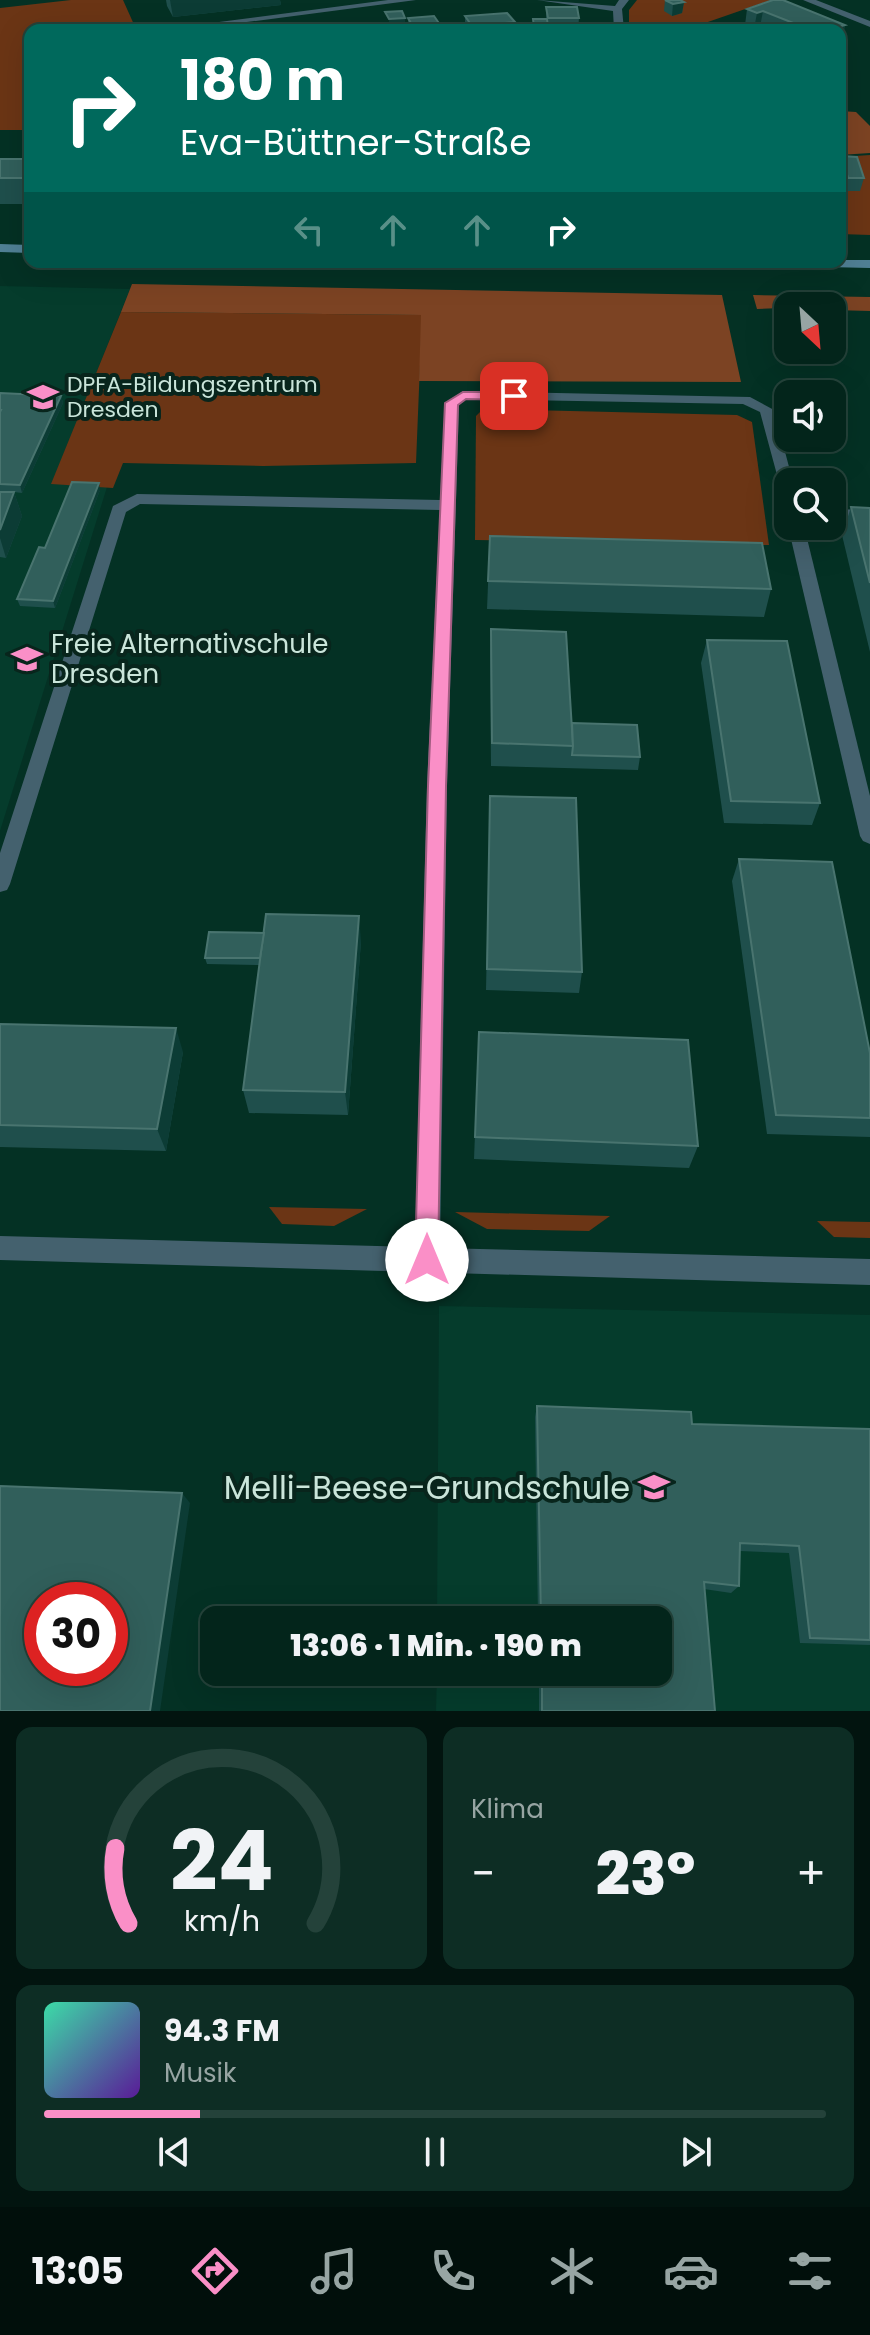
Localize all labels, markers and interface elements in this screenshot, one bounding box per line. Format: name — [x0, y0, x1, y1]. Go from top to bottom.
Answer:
text: 180 m — [180, 41, 345, 120]
icon: right — [48, 56, 152, 160]
text: Eva-Büttner-Straße — [180, 117, 532, 168]
icon: left — [287, 208, 331, 252]
icon: ahead — [371, 208, 415, 252]
icon: ahead — [455, 208, 499, 252]
icon: right — [539, 208, 583, 252]
north arrow — [774, 292, 846, 364]
map controls — [774, 292, 846, 540]
pin — [480, 362, 548, 430]
place label: DPFA-Bildungszentrum Dresden — [67, 369, 318, 425]
icon: arrive — [492, 374, 536, 418]
school or university icon: DPFA-Bildungszentrum Dresden — [26, 380, 60, 414]
button: sound — [774, 380, 846, 452]
button: search — [774, 468, 846, 540]
place label: Freie Alternativschule Dresden — [51, 626, 328, 692]
school or university icon: Freie Alternativschule Dresden — [10, 642, 44, 676]
position arrow — [385, 1218, 469, 1302]
place label: Melli-Beese-Grundschule — [224, 1465, 630, 1510]
school or university icon: Melli-Beese-Grundschule — [637, 1470, 671, 1504]
speed limit sign: 30 — [24, 1582, 128, 1686]
text: 13:06 · 1 Min. · 190 m — [290, 1624, 582, 1667]
text: Klima — [471, 1791, 544, 1827]
text: 24 — [170, 1803, 273, 1919]
text: 23° — [596, 1832, 695, 1916]
text: − — [471, 1843, 495, 1904]
text: + — [796, 1843, 826, 1904]
text: km/h — [183, 1901, 260, 1941]
text: 94.3 FM — [164, 2009, 280, 2052]
text: Musik — [164, 2055, 236, 2091]
icon: previous — [152, 2130, 196, 2174]
icon: pause — [413, 2130, 457, 2174]
icon: next — [674, 2130, 718, 2174]
icon: directions — [187, 2243, 243, 2299]
icon: music — [306, 2243, 362, 2299]
icon: phone — [425, 2243, 481, 2299]
icon: climate — [544, 2243, 600, 2299]
icon: car — [663, 2243, 719, 2299]
icon: filters — [782, 2243, 838, 2299]
text: 13:05 — [32, 2246, 124, 2297]

